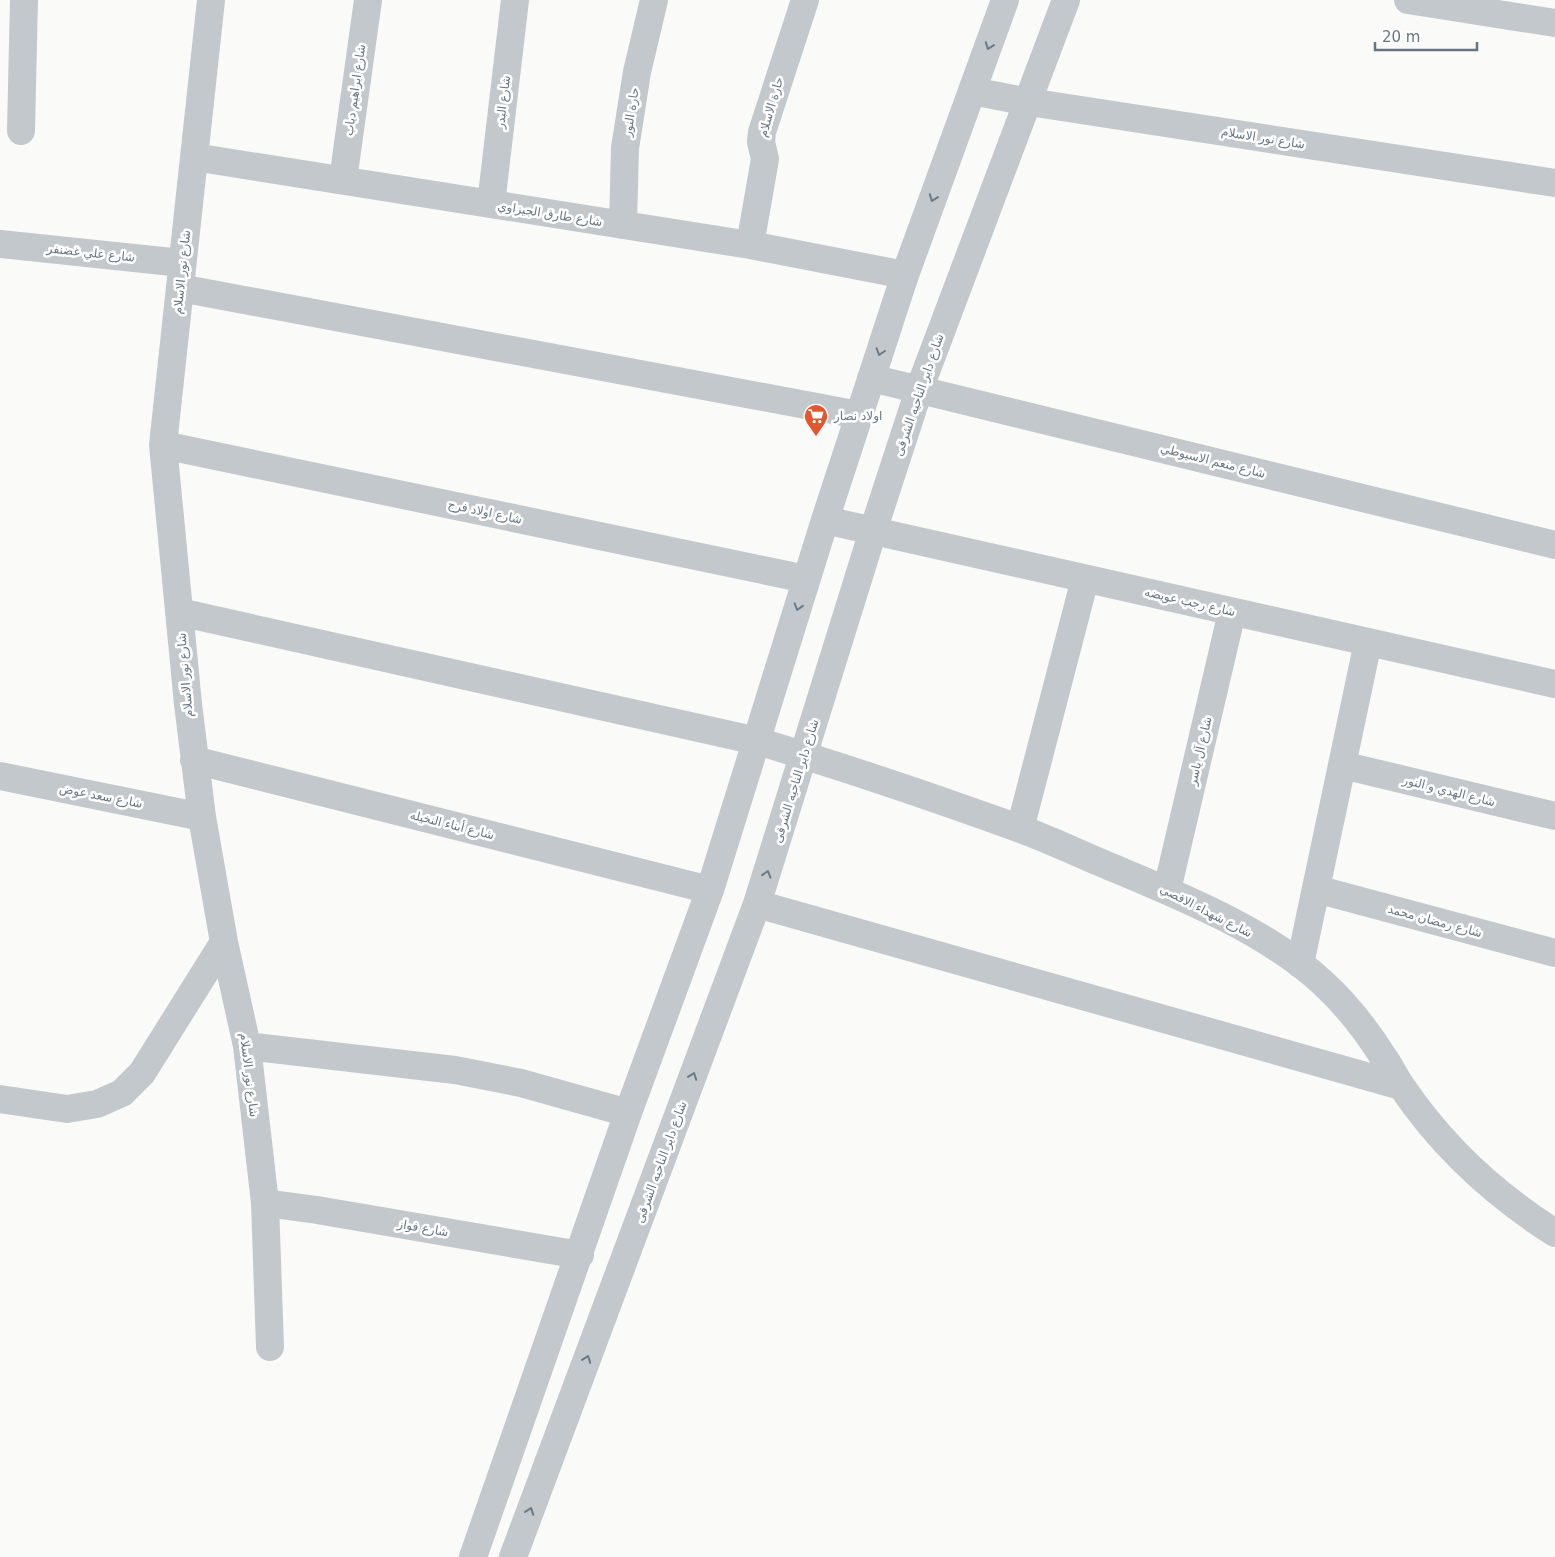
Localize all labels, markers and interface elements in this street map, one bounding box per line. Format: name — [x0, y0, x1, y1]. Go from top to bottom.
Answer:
scale bar — [1375, 20, 1478, 52]
text: 20 m — [1382, 28, 1420, 46]
one-way arrow — [985, 41, 995, 50]
street label: شارع ابراهيم دياب — [342, 43, 369, 137]
street label: شارع البدر — [493, 75, 514, 130]
street label: حارة الاسلام — [756, 75, 787, 139]
street label: حارة النور — [620, 86, 643, 139]
street label: شارع نور الاسلام — [1220, 124, 1306, 153]
one-way arrow — [929, 194, 939, 202]
street label: شارع طارق الجيزاوي — [496, 199, 603, 230]
street label: شارع نور الاسلام — [171, 229, 194, 315]
street label: شارع علي غضنفر — [45, 241, 136, 266]
street label: شارع داير الناحيه الشرقى — [891, 332, 947, 458]
one-way arrow — [875, 347, 885, 356]
supermarket icon: اولاد نصار — [803, 403, 829, 437]
place label: اولاد نصار — [833, 409, 882, 424]
street label: شارع منعم الاسيوطي — [1159, 441, 1267, 482]
street label: شارع اولاد فرج — [446, 497, 523, 528]
street label: شارع رجب عويضه — [1143, 585, 1237, 620]
one-way arrow — [793, 602, 803, 610]
street label: شارع نور الاسلام — [174, 632, 197, 718]
street label: شارع آل ياسر — [1184, 715, 1216, 788]
street label: شارع داير الناحيه الشرقى — [771, 717, 822, 845]
street label: شارع الهدي و النور — [1400, 773, 1497, 810]
street label: شارع سعد عوض — [58, 781, 144, 812]
street label: شارع أبناء النخيله — [408, 807, 496, 843]
one-way arrow — [761, 870, 771, 878]
street label: شارع شهداء الاقصي — [1157, 882, 1254, 941]
street label: شارع رمضان محمد — [1386, 902, 1484, 941]
street label: شارع نور الاسلام — [236, 1032, 261, 1118]
one-way arrow — [687, 1072, 697, 1081]
street label: شارع داير الناحيه الشرقى — [632, 1099, 691, 1225]
street label: شارع فواز — [395, 1216, 450, 1240]
one-way arrow — [581, 1355, 591, 1364]
one-way arrow — [525, 1508, 535, 1516]

